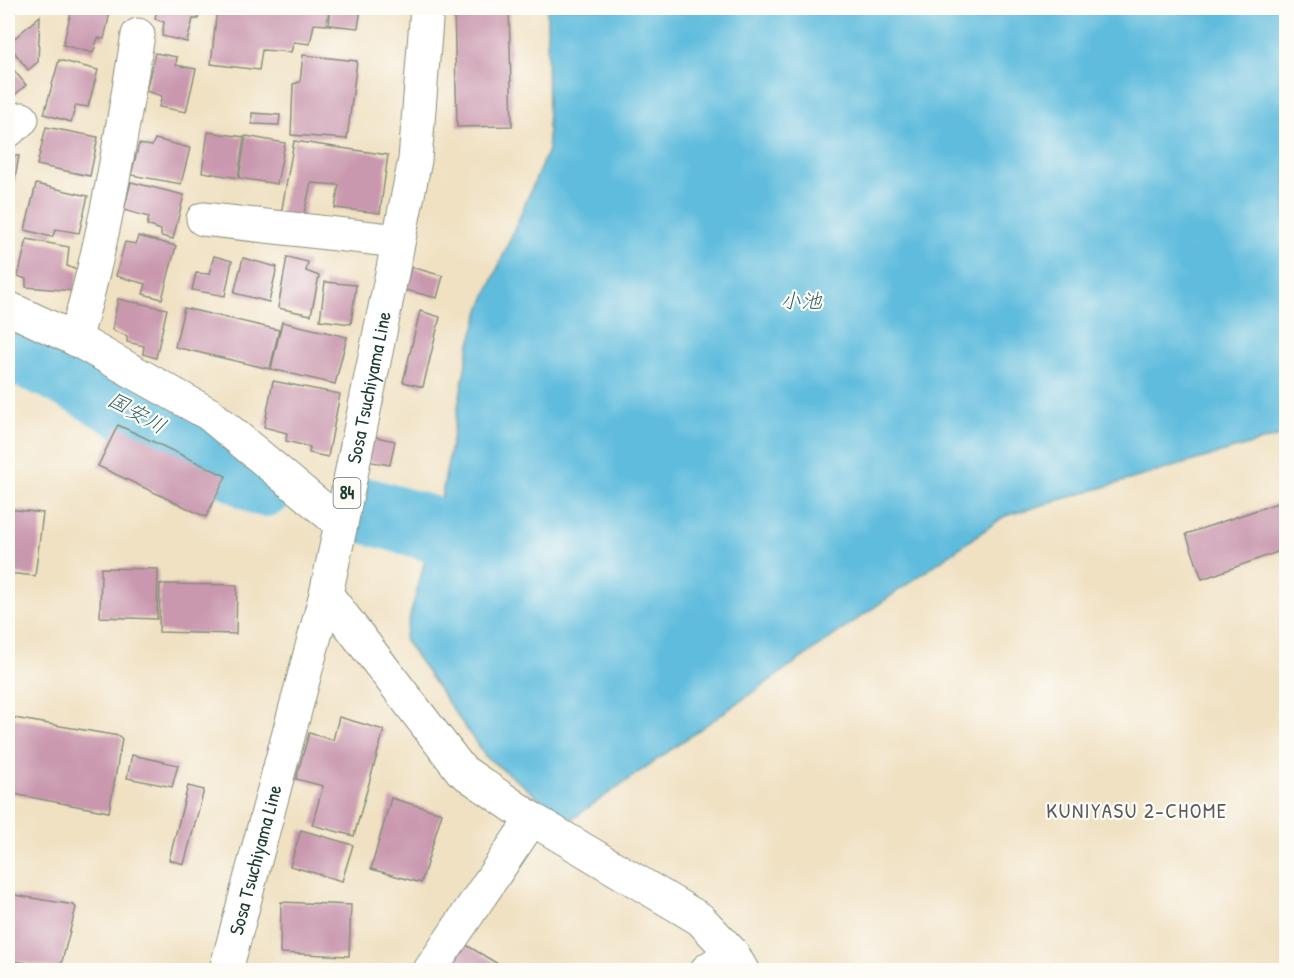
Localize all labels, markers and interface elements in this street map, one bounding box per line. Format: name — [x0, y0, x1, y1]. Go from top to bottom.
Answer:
water label: 小池 — [780, 286, 823, 315]
street label: Sosa Tsuchiyama Line — [340, 309, 397, 466]
water label: 国安川 — [103, 385, 172, 441]
road number: 84 — [334, 478, 360, 508]
street label: Sosa Tsuchiyama Line — [222, 782, 288, 938]
district label: KUNIYASU 2-CHOME — [1046, 796, 1228, 825]

